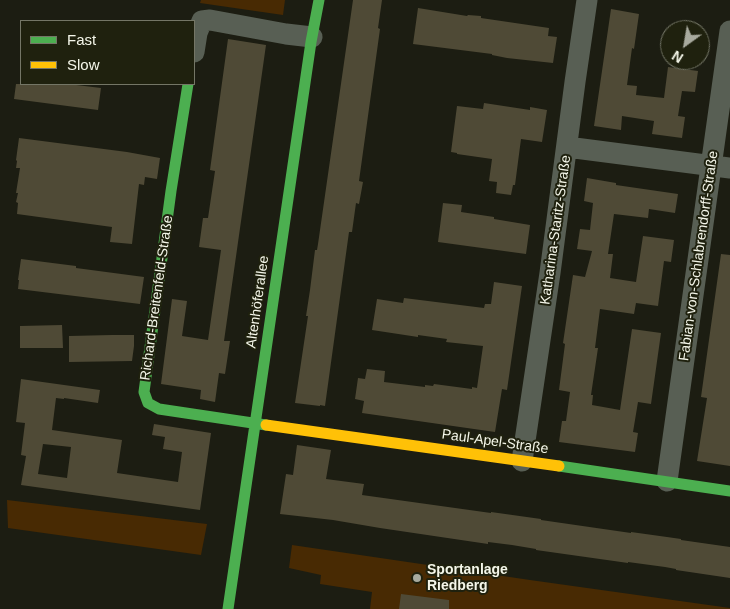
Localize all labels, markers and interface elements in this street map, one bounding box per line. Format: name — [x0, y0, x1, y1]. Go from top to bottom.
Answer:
legend — [20, 20, 195, 85]
north arrow — [660, 20, 710, 70]
text: Fast — [67, 31, 96, 48]
text: N — [669, 47, 686, 66]
text: Slow — [67, 56, 100, 73]
street label: Fabian-von-Schlabrendorff-Straße — [676, 150, 722, 362]
street label: Katharina-Staritz-Straße — [537, 154, 575, 306]
street label: Richard-Breitenfeld-Straße — [137, 214, 177, 382]
street label: Altenhöferallee — [243, 255, 273, 349]
street label: Paul-Apel-Straße — [441, 426, 549, 458]
place label: Sportanlage Riedberg — [427, 562, 508, 594]
marker: Sportanlage Riedberg — [411, 572, 423, 584]

